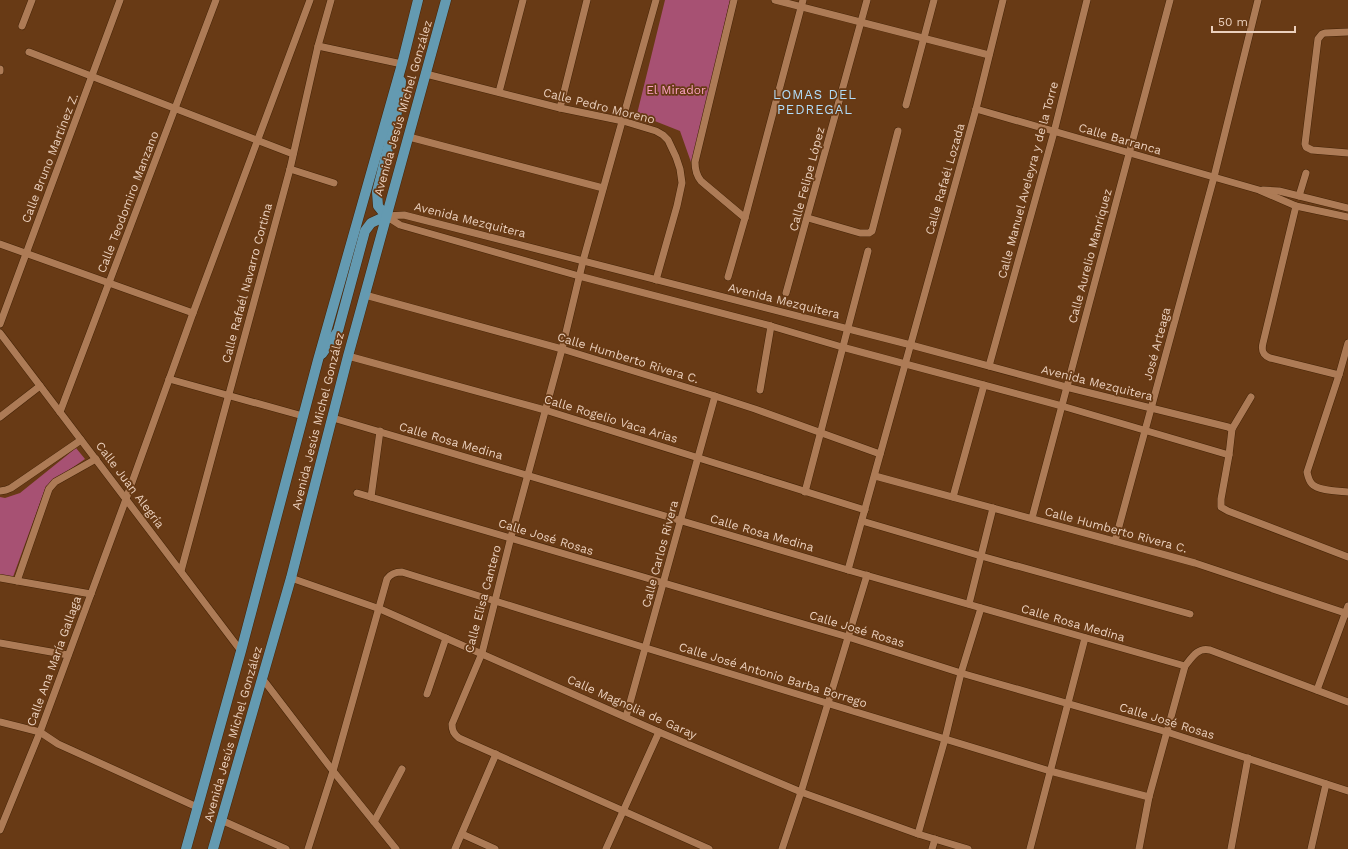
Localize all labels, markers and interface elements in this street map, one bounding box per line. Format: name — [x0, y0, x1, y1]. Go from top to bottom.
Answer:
scale bar — [1212, 8, 1295, 34]
text: 50 m — [1218, 15, 1248, 29]
street label: Avenida Jesús Michel González — [371, 18, 435, 198]
street label: Calle Manuel Aveleyra y de la Torre — [995, 80, 1061, 280]
park label: El Mirador — [646, 83, 706, 97]
street label: Calle Pedro Moreno — [542, 85, 656, 127]
district label: LOMAS DEL PEDREGAL — [773, 87, 857, 117]
street label: Calle Bruno Martínez Z. — [19, 91, 81, 225]
street label: Calle Barranca — [1077, 121, 1163, 158]
street label: Calle Rafaél Lozada — [922, 122, 968, 236]
street label: Calle Felipe López — [786, 125, 828, 233]
street label: Calle Teodomiro Manzano — [94, 129, 162, 275]
street label: Calle Aurelio Manríquez — [1065, 187, 1115, 325]
street label: Avenida Mezquitera — [413, 199, 527, 241]
street label: Calle Rafaél Navarro Cortina — [219, 201, 275, 365]
street label: Avenida Mezquitera — [727, 280, 841, 322]
street label: José Arteaga — [1141, 306, 1174, 382]
street label: Calle Humberto Rivera C. — [556, 330, 700, 386]
street label: Avenida Jesús Michel González — [289, 331, 347, 511]
street label: Avenida Mezquitera — [1040, 362, 1154, 404]
street label: Calle Rogelio Vaca Arias — [542, 392, 680, 446]
street label: Calle Rosa Medina — [397, 419, 505, 463]
street label: Calle Juan Alegría — [93, 439, 167, 531]
street label: Calle Carlos Rivera — [639, 499, 681, 609]
street label: Calle Humberto Rivera C. — [1043, 504, 1189, 556]
street label: Calle Rosa Medina — [708, 511, 816, 555]
street label: Calle José Rosas — [497, 516, 595, 558]
street label: Calle Elisa Cantero — [462, 544, 504, 654]
street label: Calle Ana María Gallaga — [24, 594, 84, 728]
street label: Calle Rosa Medina — [1019, 601, 1127, 645]
street label: Calle José Rosas — [808, 608, 906, 650]
street label: Calle José Antonio Barba Borrego — [677, 640, 869, 710]
street label: Avenida Jesús Michel González — [201, 644, 265, 824]
street label: Calle Magnolia de Garay — [565, 672, 700, 742]
street label: Calle José Rosas — [1118, 700, 1216, 742]

